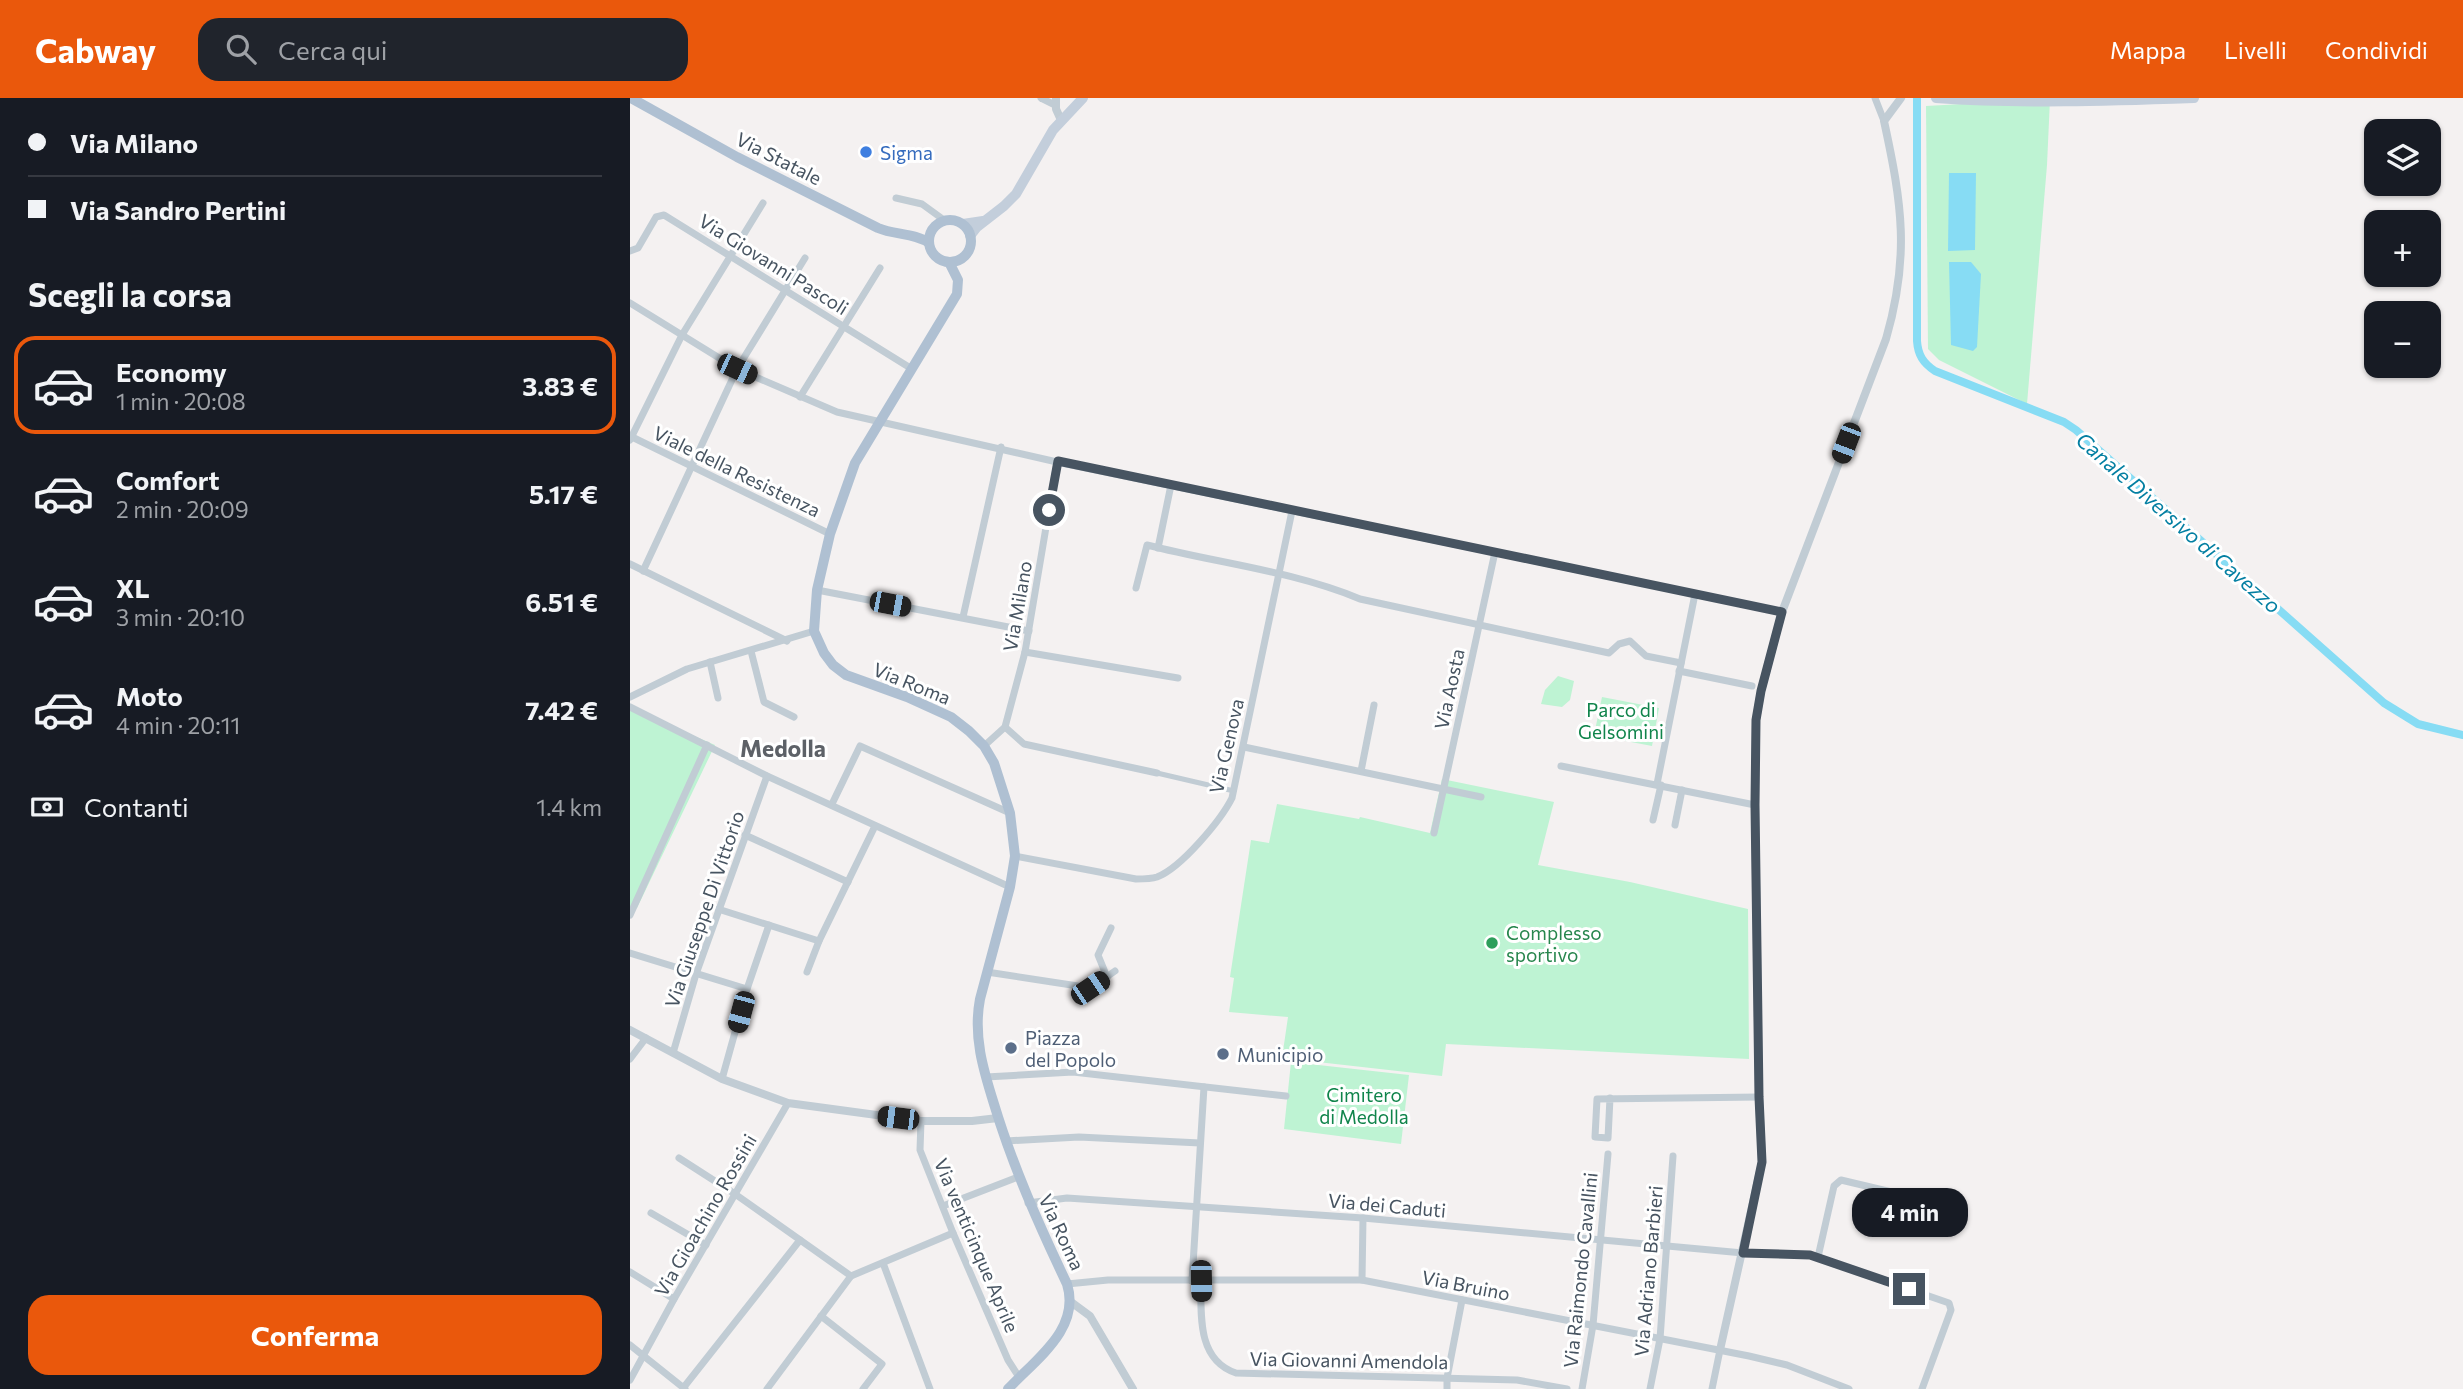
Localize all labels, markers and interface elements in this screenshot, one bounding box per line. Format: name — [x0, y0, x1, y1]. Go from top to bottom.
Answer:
search box — [198, 18, 688, 81]
text: Cabway — [35, 29, 156, 70]
icon: search — [222, 30, 260, 68]
text: Cerca qui — [278, 34, 387, 65]
text: Mappa — [2110, 35, 2186, 64]
text: Livelli — [2224, 35, 2287, 64]
text: Condividi — [2325, 35, 2428, 64]
map controls — [2364, 119, 2441, 378]
button: layers — [2364, 119, 2441, 196]
text: Via Milano — [70, 127, 198, 158]
street label: Via Statale — [732, 127, 826, 189]
place label: Sigma — [880, 141, 933, 164]
marker: Sigma — [858, 144, 874, 160]
text: Via Sandro Pertini — [70, 194, 286, 225]
street label: Via Giovanni Pascoli — [695, 209, 853, 319]
button: + — [2364, 210, 2441, 287]
text: Scegli la corsa — [28, 274, 232, 314]
button: − — [2364, 301, 2441, 378]
car — [714, 351, 761, 387]
icon: car — [32, 354, 95, 417]
text: Economy — [116, 356, 227, 387]
text: 3.83 € — [522, 370, 598, 401]
text: 1 min · 20:08 — [116, 387, 246, 415]
car — [1829, 420, 1864, 466]
street label: Viale della Resistenza — [650, 421, 824, 521]
water label: Canale Diversivo di Cavezzo — [2072, 426, 2286, 618]
icon: car — [32, 462, 95, 525]
text: Comfort — [116, 464, 219, 495]
text: 5.17 € — [529, 478, 598, 509]
route start — [1033, 494, 1065, 526]
text: 2 min · 20:09 — [116, 495, 249, 523]
street label: Via Milano — [998, 559, 1036, 653]
icon: car — [32, 570, 95, 633]
text: XL — [116, 572, 150, 603]
text: 6.51 € — [525, 586, 598, 617]
car — [868, 590, 913, 618]
text: 3 min · 20:10 — [116, 603, 245, 631]
street label: Via Aosta — [1429, 647, 1469, 731]
street label: Via Roma — [870, 657, 954, 709]
icon: car — [32, 678, 95, 741]
text: Moto — [116, 680, 183, 711]
text: 7.42 € — [525, 694, 598, 725]
street label: Via Genova — [1204, 696, 1248, 796]
park label: Parco di Gelsomini — [1578, 698, 1664, 743]
text: 4 min · 20:11 — [116, 711, 240, 739]
district label: Medolla — [740, 734, 826, 762]
icon: cash — [28, 788, 66, 826]
text: Contanti — [84, 791, 189, 822]
text: 1.4 km — [536, 793, 602, 821]
street label: Via Giuseppe Di Vittorio — [659, 807, 749, 1011]
place label: Complesso sportivo — [1506, 921, 1602, 966]
marker: Complesso sportivo — [1484, 935, 1500, 951]
car — [1067, 968, 1114, 1008]
car — [726, 989, 757, 1035]
place label: Piazza del Popolo — [1025, 1026, 1116, 1071]
marker: Piazza del Popolo — [1003, 1040, 1019, 1056]
place label: Municipio — [1237, 1043, 1323, 1066]
marker: Municipio — [1215, 1046, 1231, 1062]
park label: Cimitero di Medolla — [1319, 1083, 1409, 1128]
car — [876, 1105, 921, 1131]
street label: Via Gioachino Rossini — [649, 1130, 761, 1300]
street label: Via venticinque Aprile — [930, 1155, 1024, 1335]
street label: Via Raimondo Cavallini — [1558, 1171, 1602, 1369]
street label: Via Adriano Barbieri — [1629, 1184, 1667, 1358]
street label: Via dei Caduti — [1327, 1188, 1447, 1222]
callout: 4 min — [1851, 1188, 1967, 1236]
street label: Via Roma — [1034, 1190, 1090, 1274]
text: 4 min — [1881, 1198, 1939, 1226]
car — [1191, 1260, 1212, 1302]
street label: Via Bruino — [1420, 1265, 1512, 1305]
route end — [1893, 1273, 1925, 1305]
button: Conferma — [28, 1295, 602, 1375]
street label: Via Giovanni Amendola — [1249, 1347, 1449, 1373]

